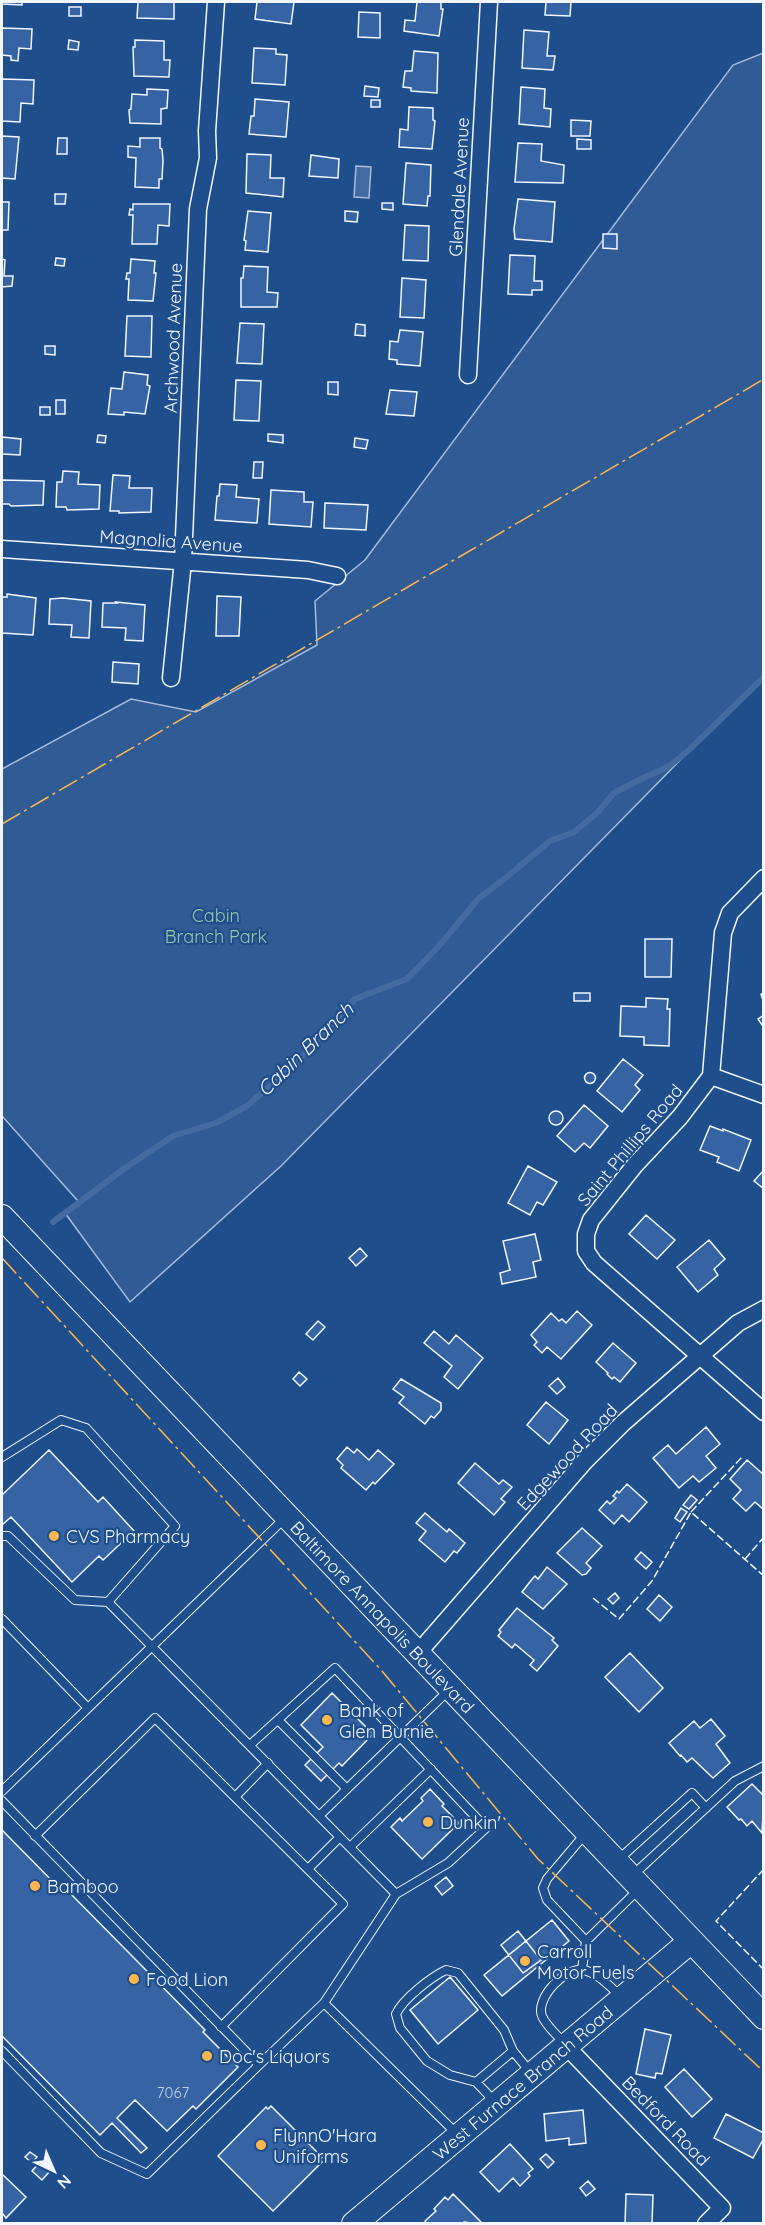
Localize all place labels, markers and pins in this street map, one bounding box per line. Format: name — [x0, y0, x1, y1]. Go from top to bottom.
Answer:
place label: CVS Pharmacy — [66, 1525, 190, 1548]
marker: CVS Pharmacy — [47, 1529, 61, 1543]
place label: Bank of Glen Burnie — [339, 1699, 434, 1743]
marker: Bank of Glen Burnie — [320, 1713, 334, 1727]
place label: Dunkin' — [440, 1811, 501, 1834]
marker: Dunkin' — [421, 1815, 435, 1829]
place label: Bamboo — [47, 1875, 119, 1898]
marker: Bamboo — [28, 1879, 42, 1893]
place label: Carroll Motor Fuels — [537, 1940, 634, 1984]
marker: Carroll Motor Fuels — [518, 1954, 532, 1968]
place label: Food Lion — [146, 1968, 228, 1991]
marker: Food Lion — [127, 1972, 141, 1986]
place label: Doc's Liquors — [219, 2045, 330, 2068]
marker: Doc's Liquors — [200, 2049, 214, 2063]
place label: FlynnO'Hara Uniforms — [273, 2124, 377, 2168]
marker: FlynnO'Hara Uniforms — [254, 2138, 268, 2152]

